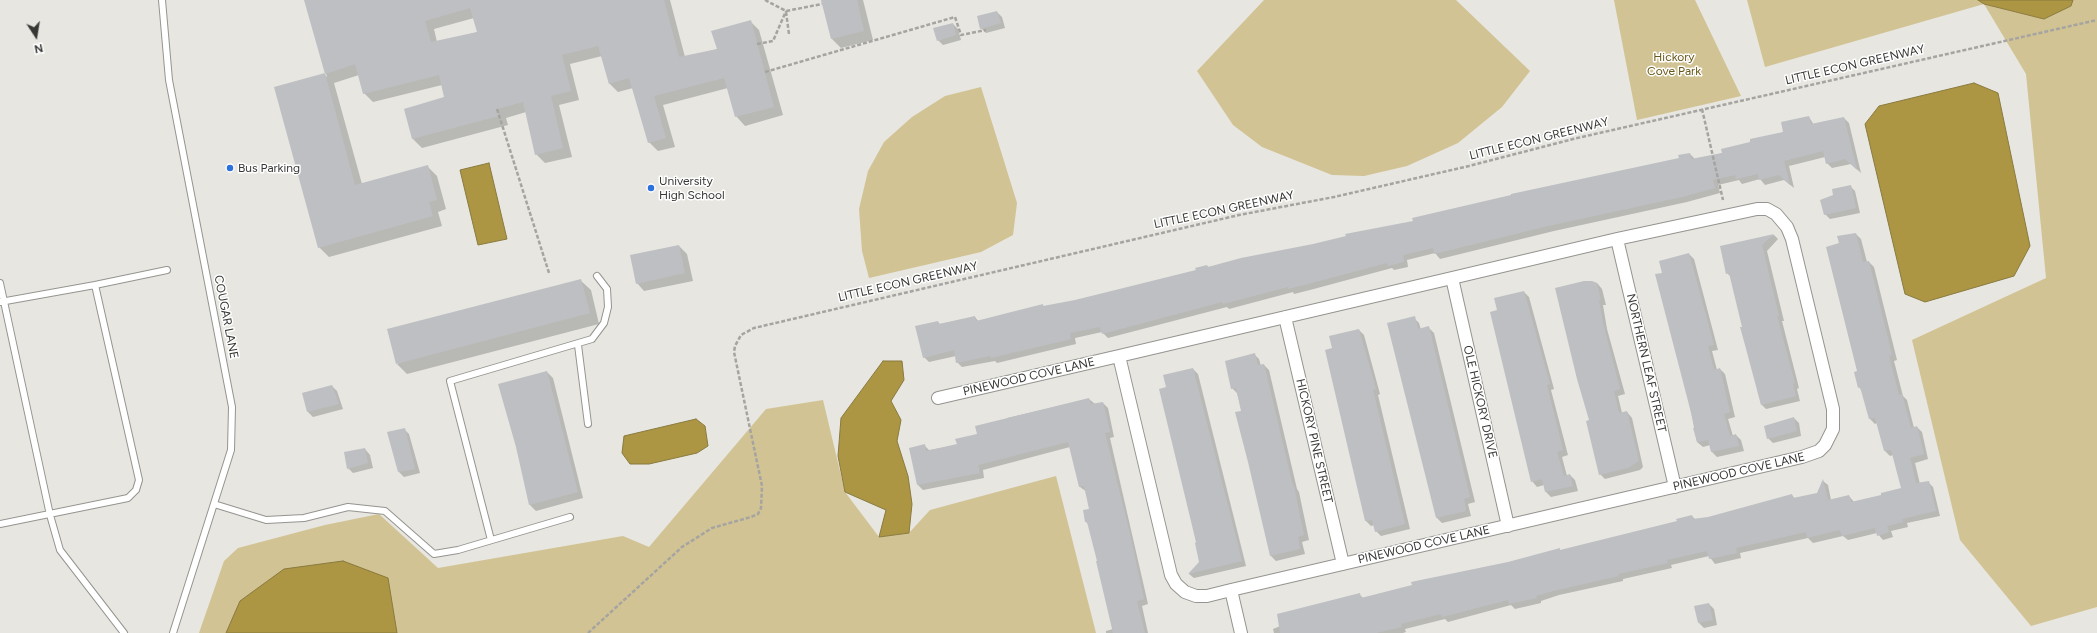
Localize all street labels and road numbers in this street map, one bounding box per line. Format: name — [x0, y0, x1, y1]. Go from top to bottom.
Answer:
street label: LITTLE ECON GREENWAY — [1784, 42, 1926, 88]
street label: LITTLE ECON GREENWAY — [1468, 115, 1610, 163]
street label: LITTLE ECON GREENWAY — [1153, 188, 1295, 232]
street label: LITTLE ECON GREENWAY — [837, 259, 979, 305]
street label: COUGAR LANE — [211, 274, 241, 360]
street label: NORTHERN LEAF STREET — [1623, 292, 1669, 434]
street label: OLE HICKORY DRIVE — [1460, 344, 1500, 460]
street label: PINEWOOD COVE LANE — [962, 355, 1096, 399]
street label: HICKORY PINE STREET — [1293, 377, 1335, 505]
street label: PINEWOOD COVE LANE — [1672, 450, 1806, 494]
street label: PINEWOOD COVE LANE — [1357, 523, 1491, 567]

